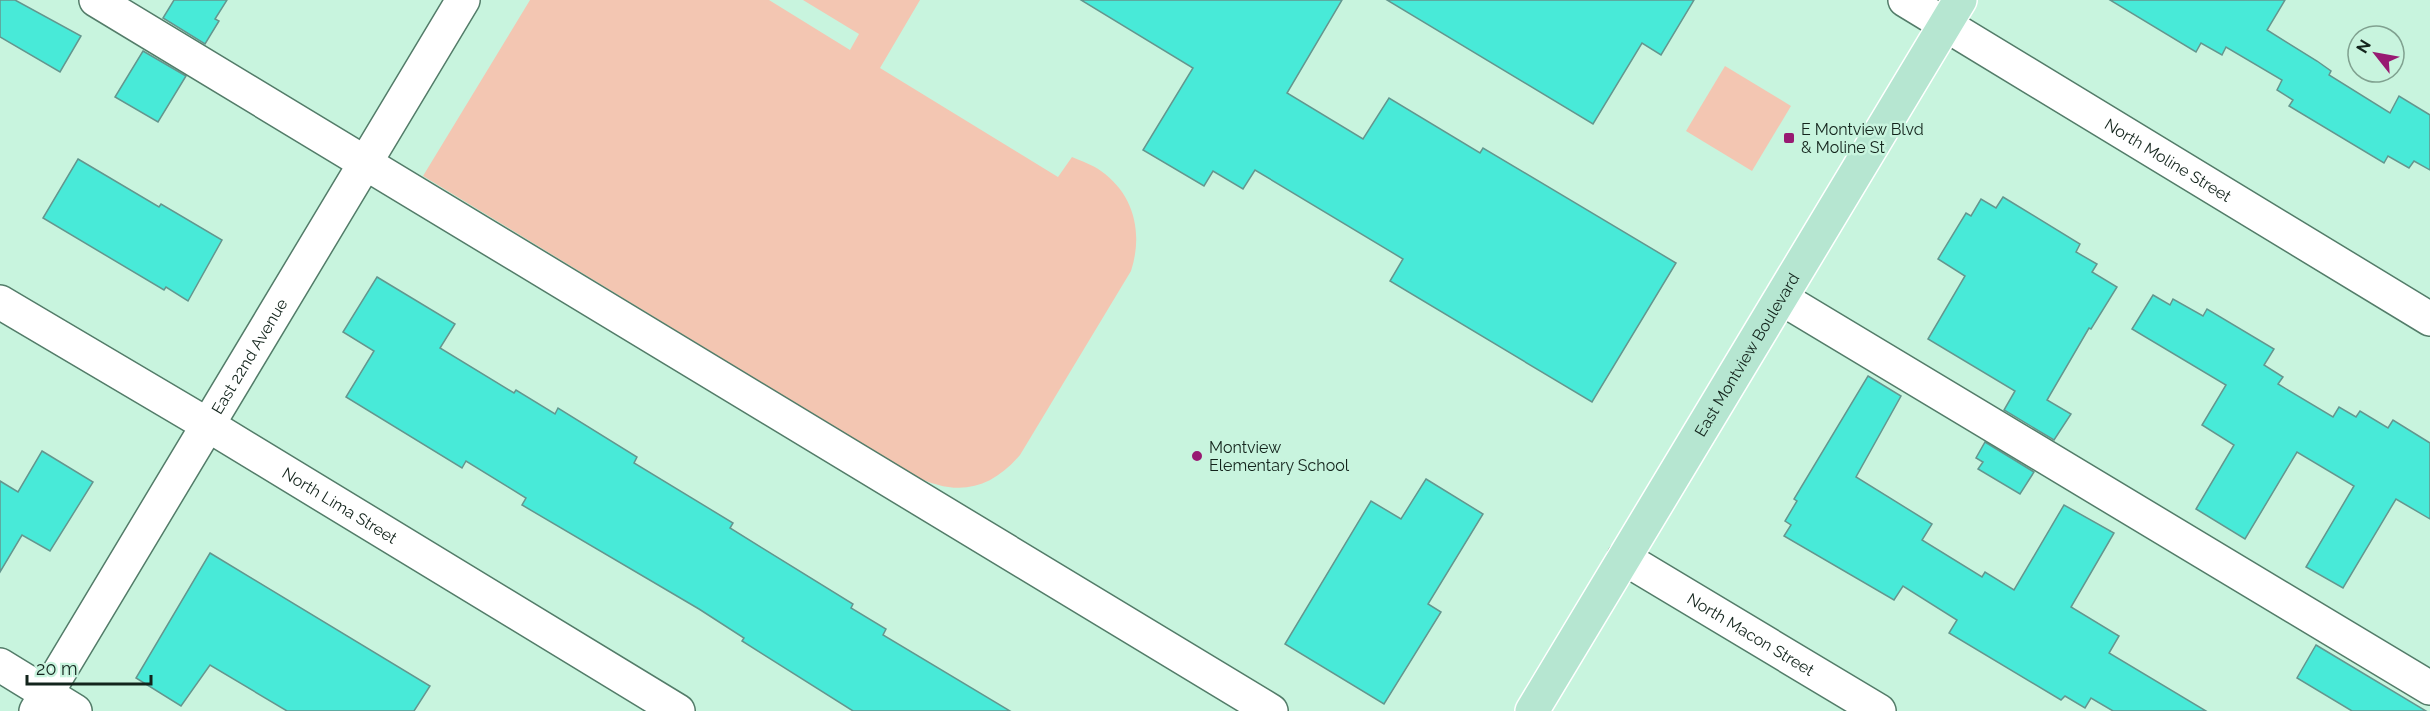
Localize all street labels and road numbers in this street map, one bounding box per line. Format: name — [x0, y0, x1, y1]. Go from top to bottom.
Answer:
street label: North Moline Street — [2101, 114, 2236, 206]
street label: East Montview Boulevard — [1690, 269, 1803, 440]
street label: East 22nd Avenue — [207, 295, 291, 417]
street label: North Lima Street — [279, 463, 401, 548]
street label: North Macon Street — [1684, 589, 1818, 680]

